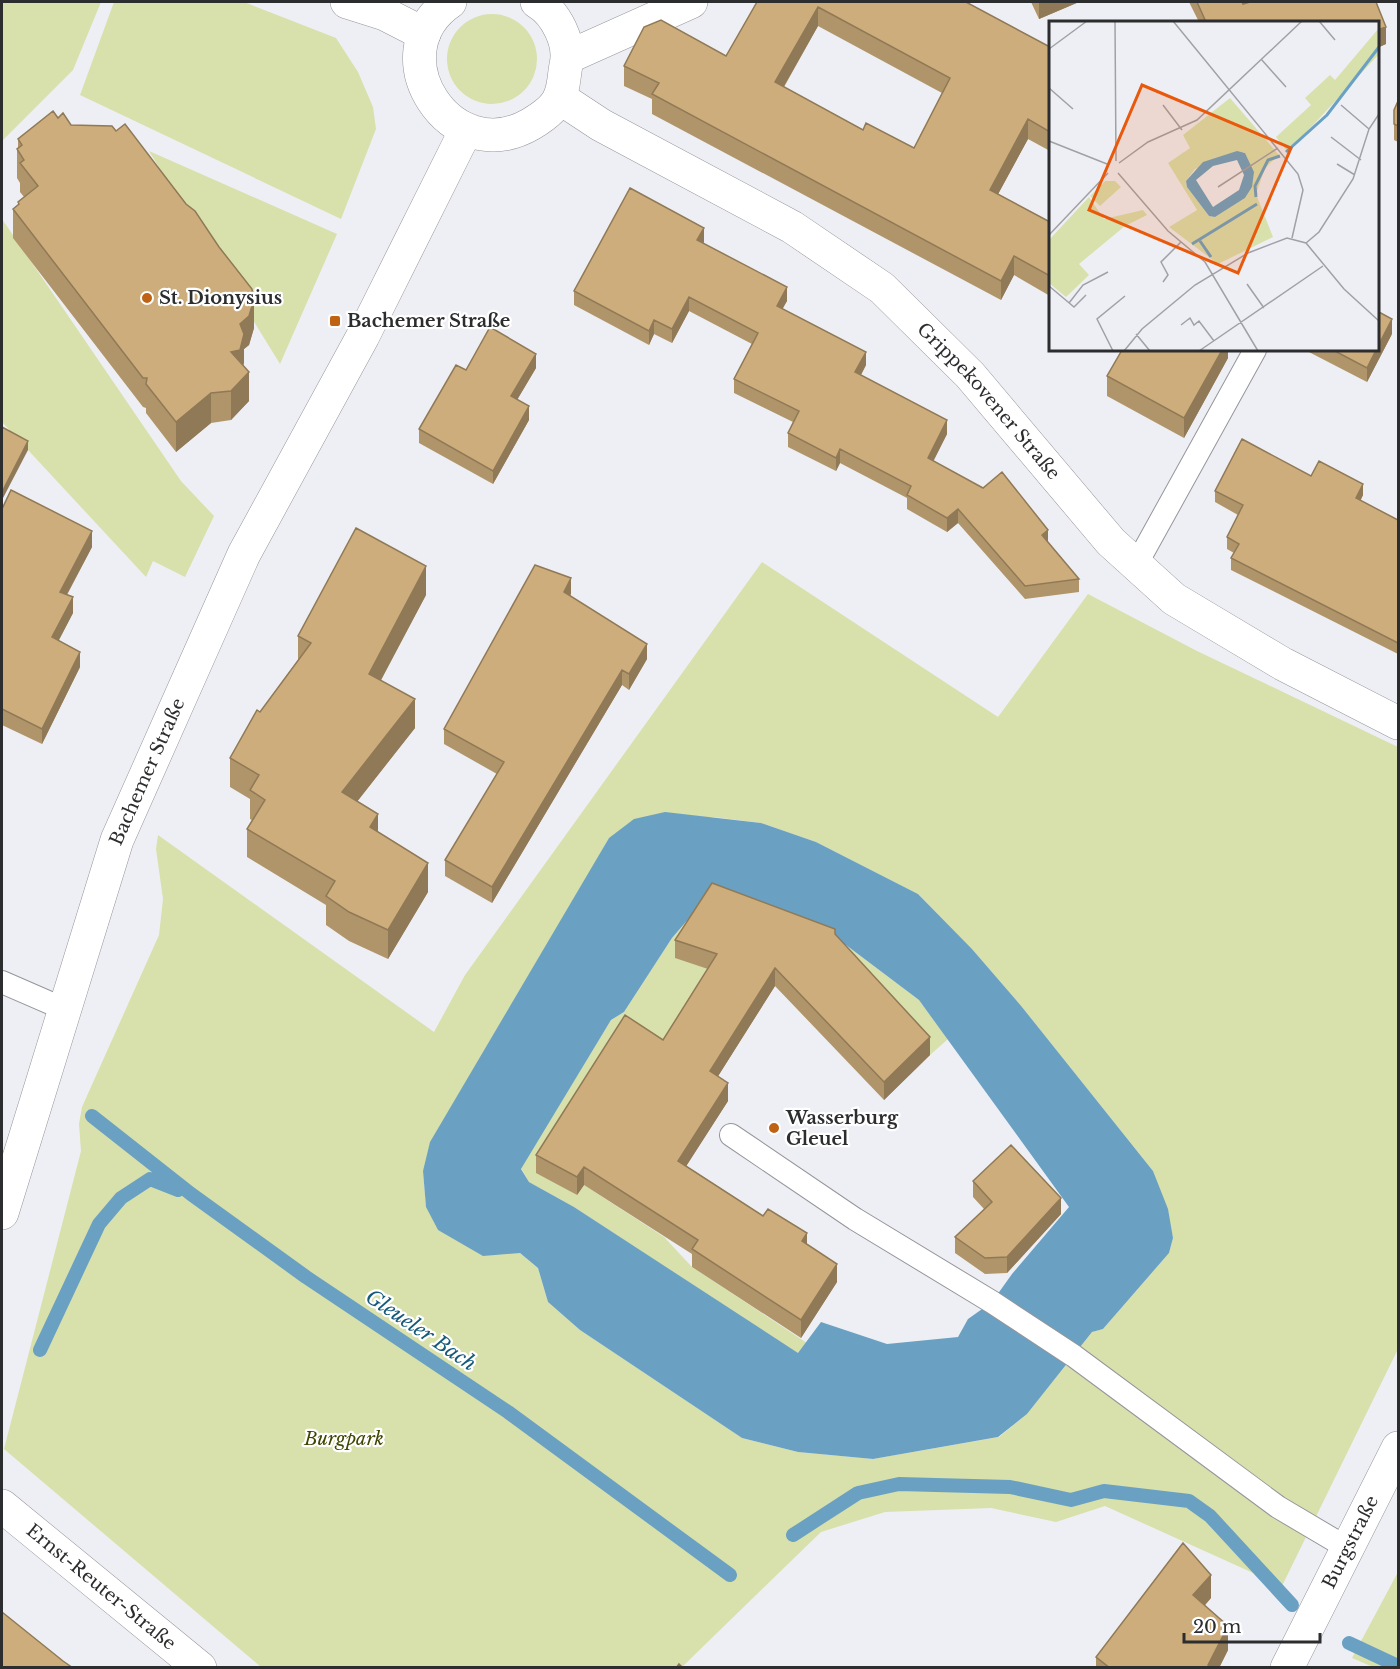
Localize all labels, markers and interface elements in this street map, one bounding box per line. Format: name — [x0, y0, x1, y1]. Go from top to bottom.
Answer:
inset map — [1049, 21, 1379, 351]
place label: St. Dionysius — [159, 287, 282, 309]
marker: St. Dionysius — [140, 291, 154, 305]
place label: Bachemer Straße — [347, 310, 510, 332]
marker: Bachemer Straße — [328, 314, 342, 328]
street label: Grippekovener Straße — [913, 318, 1065, 484]
street label: Bachemer Straße — [105, 695, 190, 849]
place label: Wasserburg Gleuel — [785, 1107, 899, 1150]
marker: Wasserburg Gleuel — [767, 1121, 781, 1135]
water label: Gleueler Bach — [361, 1284, 481, 1376]
park label: Burgpark — [303, 1428, 384, 1450]
street label: Burgstraße — [1318, 1492, 1383, 1592]
street label: Ernst-Reuter-Straße — [22, 1519, 180, 1655]
scale bar — [1184, 1606, 1320, 1644]
text: 20 m — [1193, 1616, 1241, 1638]

